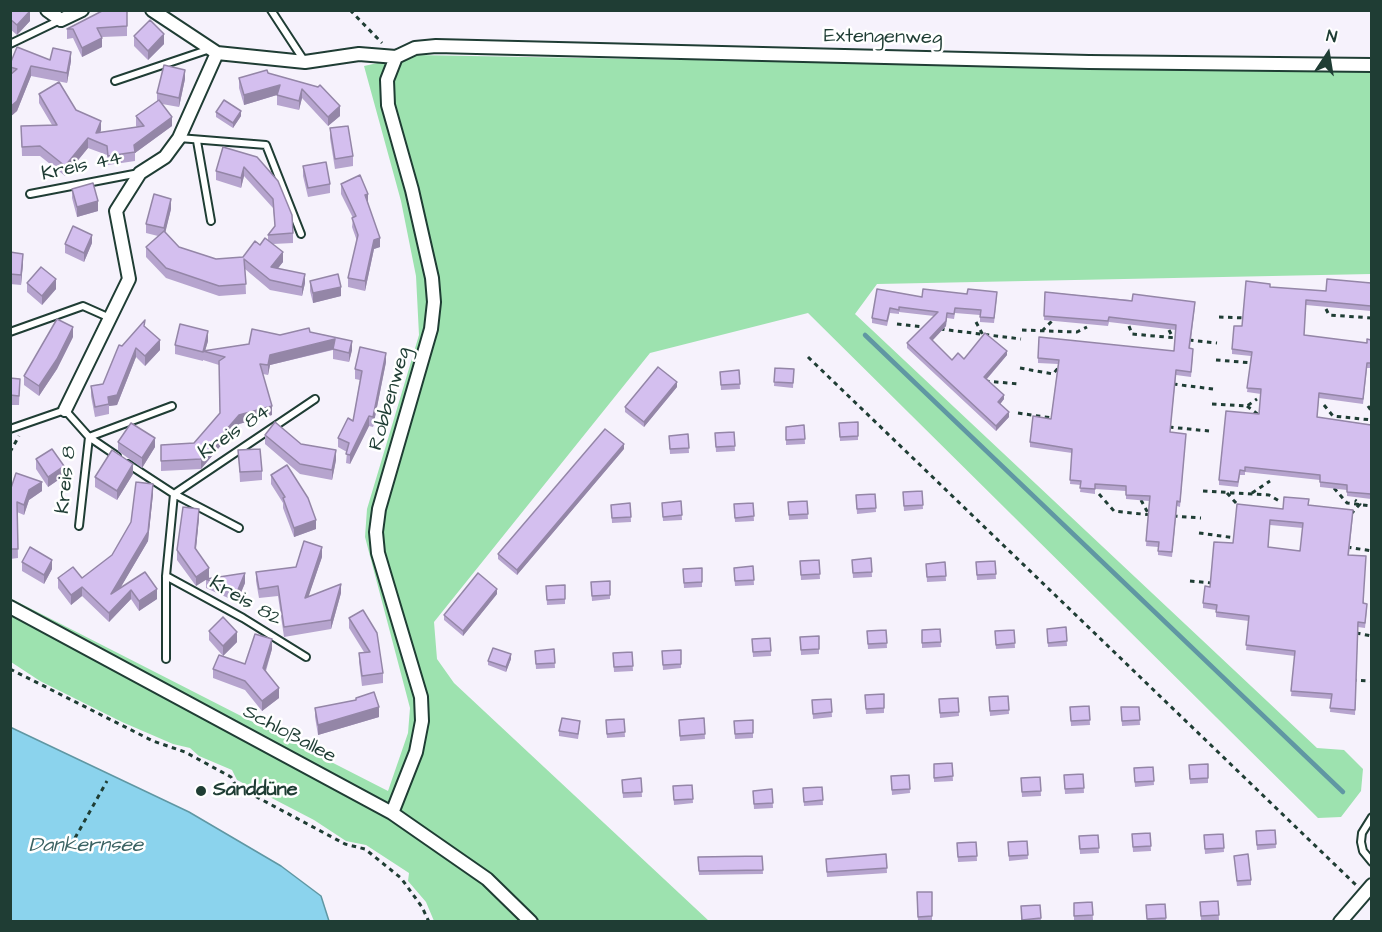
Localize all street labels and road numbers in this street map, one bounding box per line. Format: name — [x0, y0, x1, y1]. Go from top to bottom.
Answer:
street label: Extengenweg — [824, 25, 942, 51]
street label: Kreis 44 — [39, 147, 125, 187]
street label: Robbenweg — [365, 345, 417, 453]
street label: Kreis 84 — [194, 400, 276, 466]
street label: Kreis 8 — [52, 445, 82, 515]
street label: Kreis 82 — [205, 572, 285, 632]
street label: Schloßallee — [238, 700, 340, 770]

